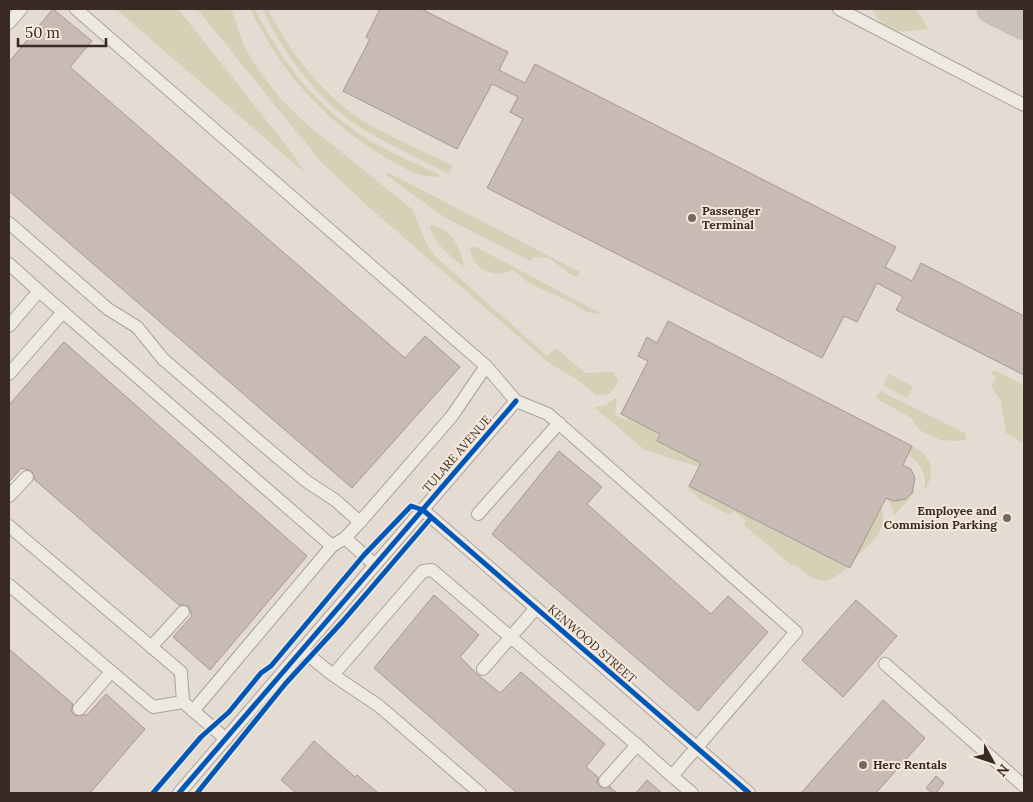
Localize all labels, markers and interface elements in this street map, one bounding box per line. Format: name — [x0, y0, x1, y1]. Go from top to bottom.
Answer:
scale bar — [18, 15, 105, 47]
text: 50 m — [25, 23, 60, 42]
place label: Passenger Terminal — [702, 203, 761, 232]
marker: Passenger Terminal — [686, 212, 698, 224]
street label: TULARE AVENUE — [419, 412, 494, 495]
place label: Employee and Commision Parking — [884, 503, 998, 532]
marker: Employee and Commision Parking — [1001, 512, 1013, 524]
street label: KENWOOD STREET — [545, 601, 640, 686]
north arrow — [968, 737, 1018, 787]
place label: Herc Rentals — [873, 757, 947, 772]
marker: Herc Rentals — [857, 759, 869, 771]
text: N — [992, 760, 1013, 780]

